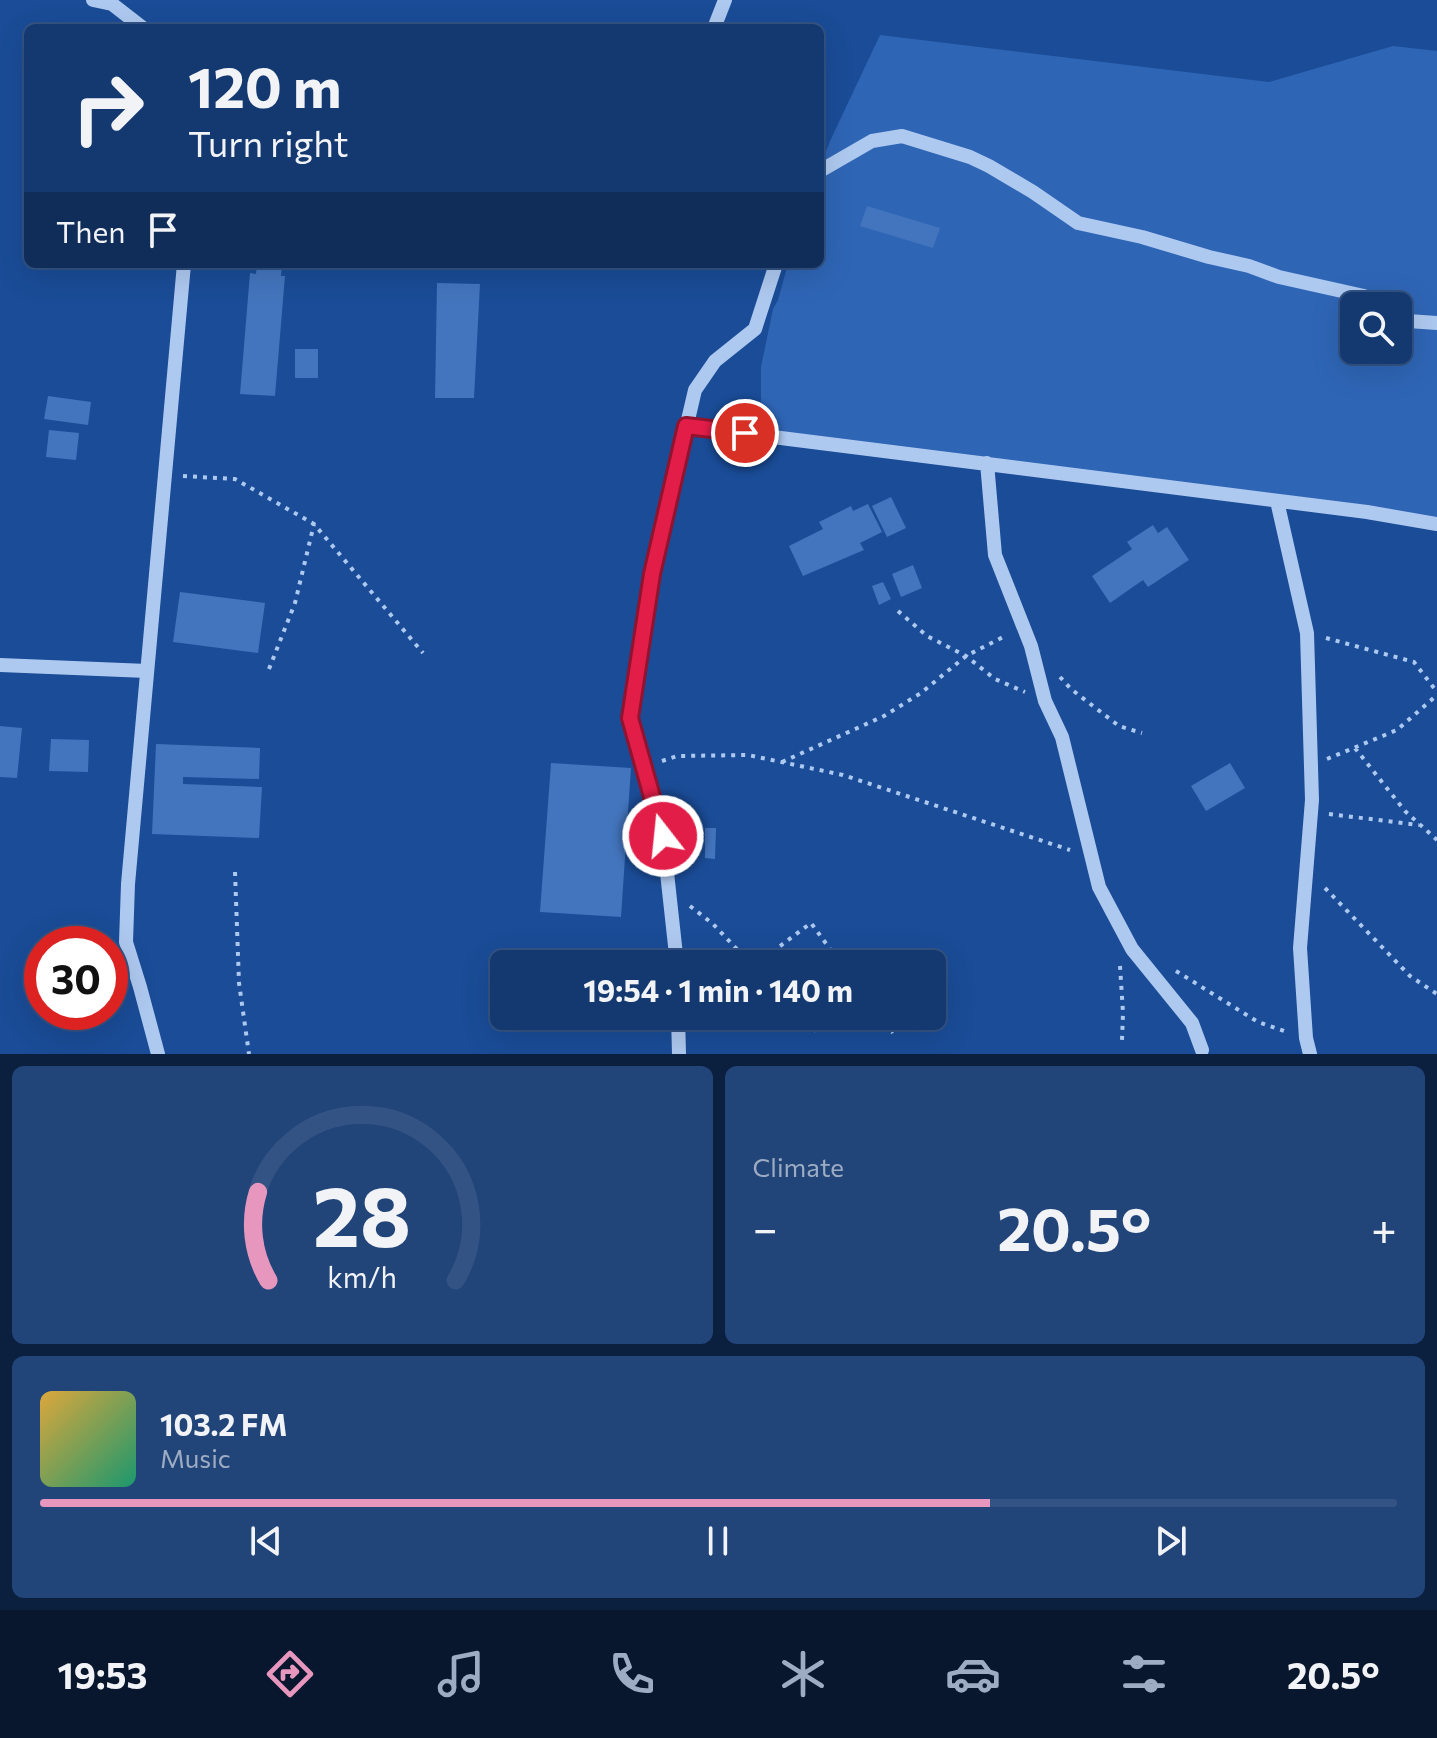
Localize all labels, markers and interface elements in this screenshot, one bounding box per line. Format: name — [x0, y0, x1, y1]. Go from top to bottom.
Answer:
text: 120 m — [188, 51, 342, 120]
icon: right — [56, 56, 160, 160]
text: Turn right — [188, 120, 349, 164]
icon: arrive — [141, 208, 185, 252]
text: Then — [56, 212, 125, 249]
map controls — [1340, 292, 1412, 364]
button: search — [1340, 292, 1412, 364]
pin — [711, 399, 779, 467]
icon: arrive — [723, 411, 767, 455]
position arrow — [621, 794, 705, 878]
speed limit sign: 30 — [24, 926, 128, 1030]
text: 19:54 · 1 min · 140 m — [583, 971, 853, 1008]
text: Climate — [753, 1151, 844, 1182]
text: 28 — [313, 1162, 411, 1264]
text: 20.5° — [997, 1190, 1151, 1263]
text: − — [753, 1200, 778, 1254]
text: + — [1371, 1200, 1397, 1254]
text: km/h — [327, 1259, 397, 1294]
text: 103.2 FM — [160, 1405, 287, 1442]
text: Music — [160, 1442, 231, 1473]
icon: previous — [244, 1519, 288, 1563]
icon: pause — [696, 1519, 740, 1563]
icon: next — [1149, 1519, 1193, 1563]
icon: directions — [262, 1646, 318, 1702]
icon: music — [433, 1646, 489, 1702]
icon: phone — [604, 1646, 660, 1702]
icon: climate — [775, 1646, 831, 1702]
icon: car — [945, 1646, 1001, 1702]
icon: filters — [1116, 1646, 1172, 1702]
text: 19:53 — [57, 1652, 147, 1696]
text: 20.5° — [1287, 1652, 1379, 1696]

